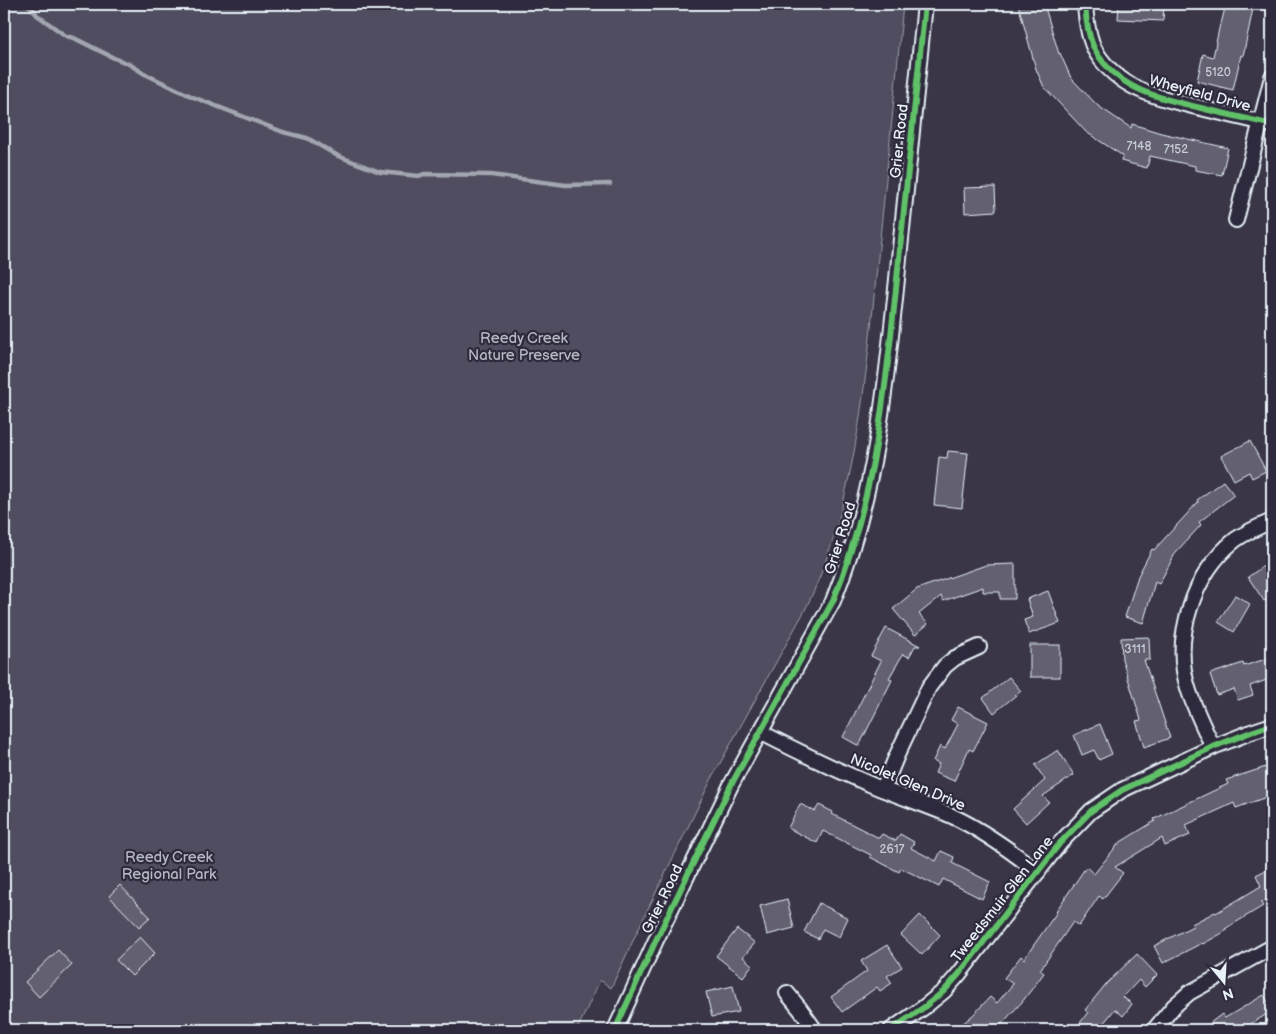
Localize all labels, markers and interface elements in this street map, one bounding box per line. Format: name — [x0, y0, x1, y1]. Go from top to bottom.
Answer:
house number: 5120 — [1205, 65, 1231, 80]
street label: Wheyfield Drive — [1147, 71, 1253, 116]
street label: Grier Road — [886, 103, 913, 179]
house number: 7148 — [1127, 139, 1151, 154]
house number: 7152 — [1164, 142, 1188, 157]
park label: Reedy Creek Nature Preserve — [468, 329, 580, 365]
street label: Grier Road — [820, 500, 860, 577]
house number: 3111 — [1124, 642, 1146, 657]
street label: Nicolet Glen Drive — [847, 750, 968, 815]
street label: Tweedsmuir Glen Lane — [947, 832, 1058, 966]
house number: 2617 — [880, 842, 905, 857]
park label: Reedy Creek Regional Park — [122, 848, 217, 884]
street label: Grier Road — [638, 861, 687, 937]
north arrow — [1198, 956, 1248, 1006]
text: N — [1220, 984, 1235, 1004]

